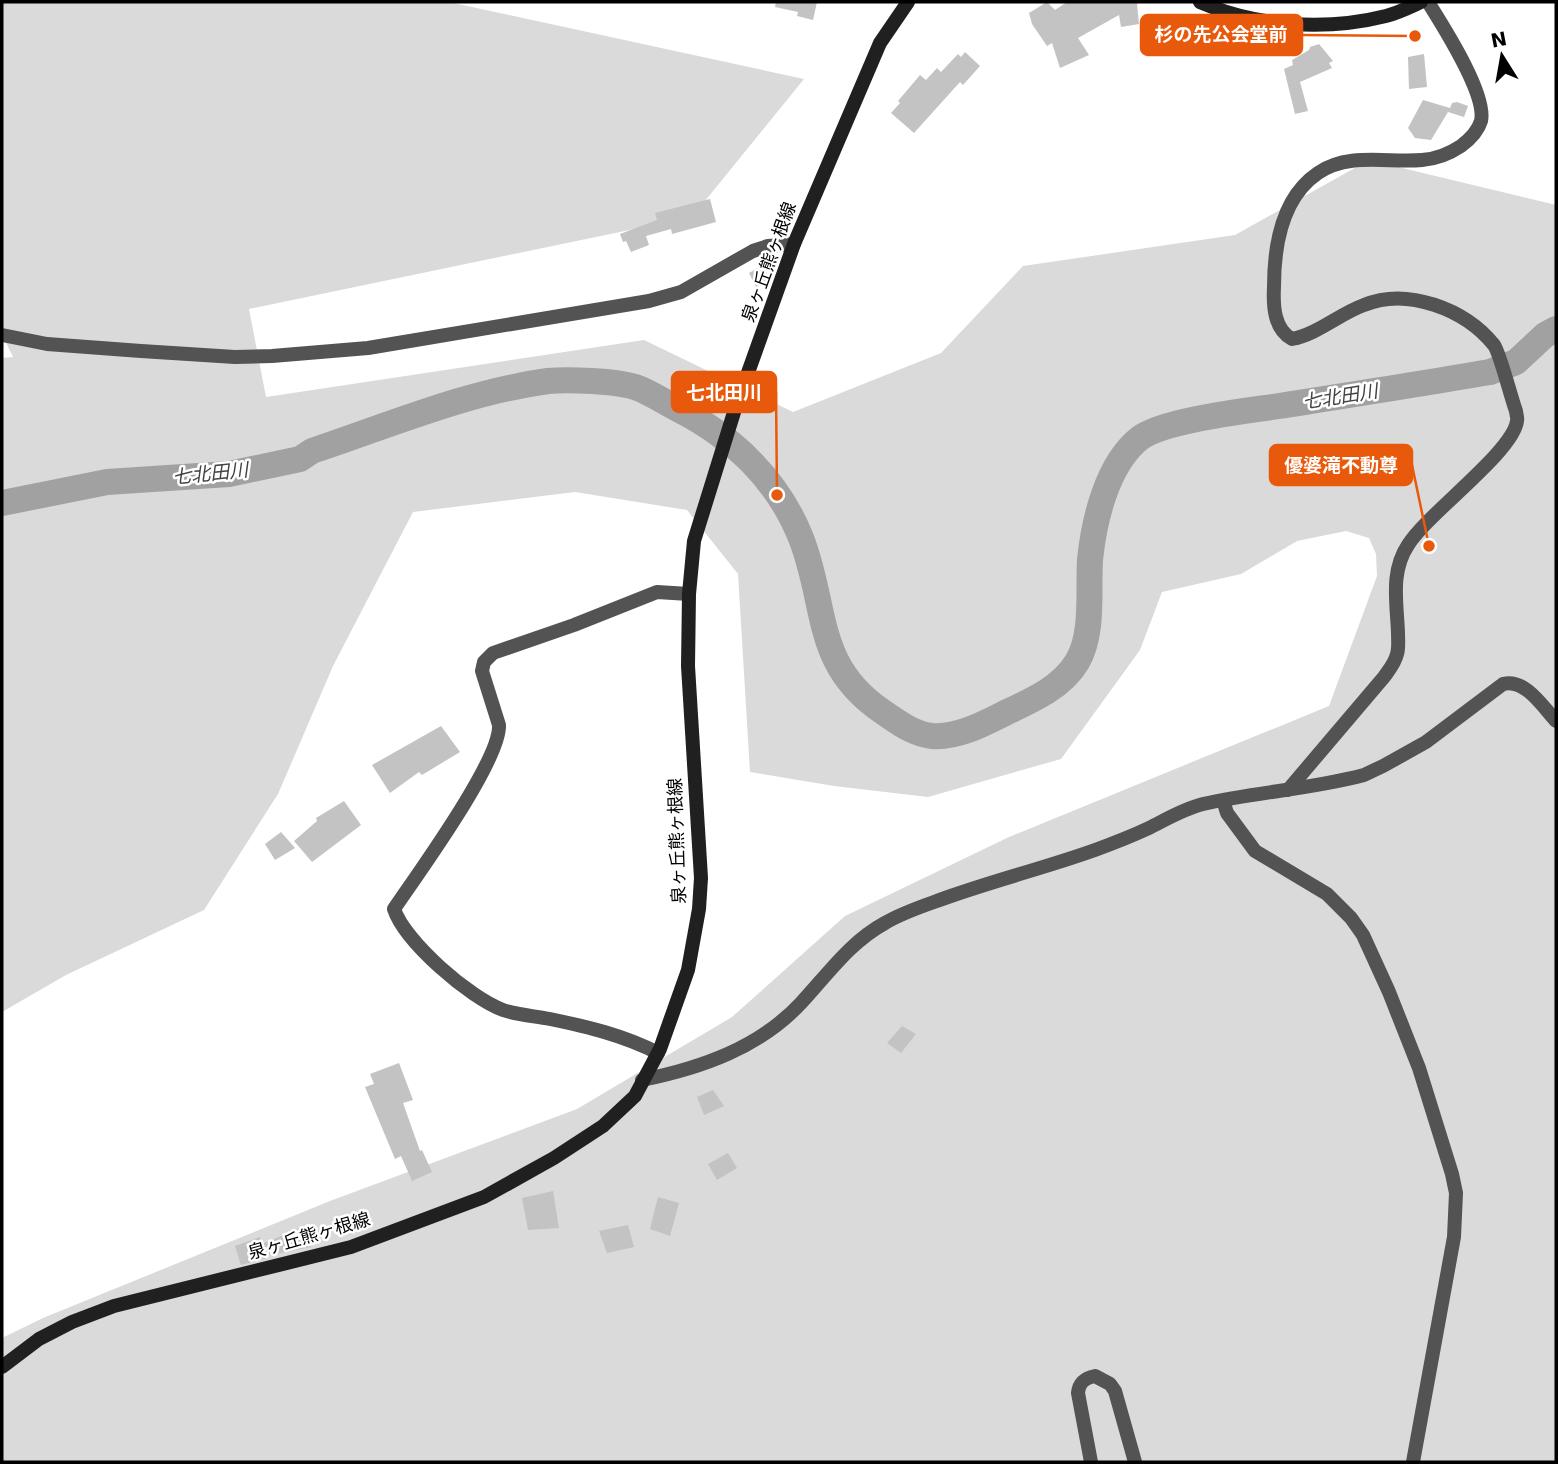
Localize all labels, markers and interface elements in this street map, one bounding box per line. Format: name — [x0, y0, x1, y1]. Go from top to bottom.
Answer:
callout: 杉の先公会堂前 — [1141, 15, 1302, 55]
north arrow — [1467, 21, 1537, 91]
text: 杉の先公会堂前 — [1154, 23, 1288, 45]
text: N — [1489, 27, 1509, 52]
street label: 泉ヶ丘熊ヶ根線 — [737, 199, 800, 325]
callout: 七北田川 — [672, 372, 776, 412]
water label: 七北田川 — [1301, 379, 1381, 413]
text: 七北田川 — [686, 381, 762, 403]
callout: 優婆滝不動尊 — [1270, 445, 1412, 485]
text: 優婆滝不動尊 — [1284, 454, 1398, 476]
water label: 七北田川 — [171, 458, 251, 488]
street label: 泉ヶ丘熊ヶ根線 — [664, 778, 689, 904]
street label: 泉ヶ丘熊ヶ根線 — [245, 1208, 372, 1263]

